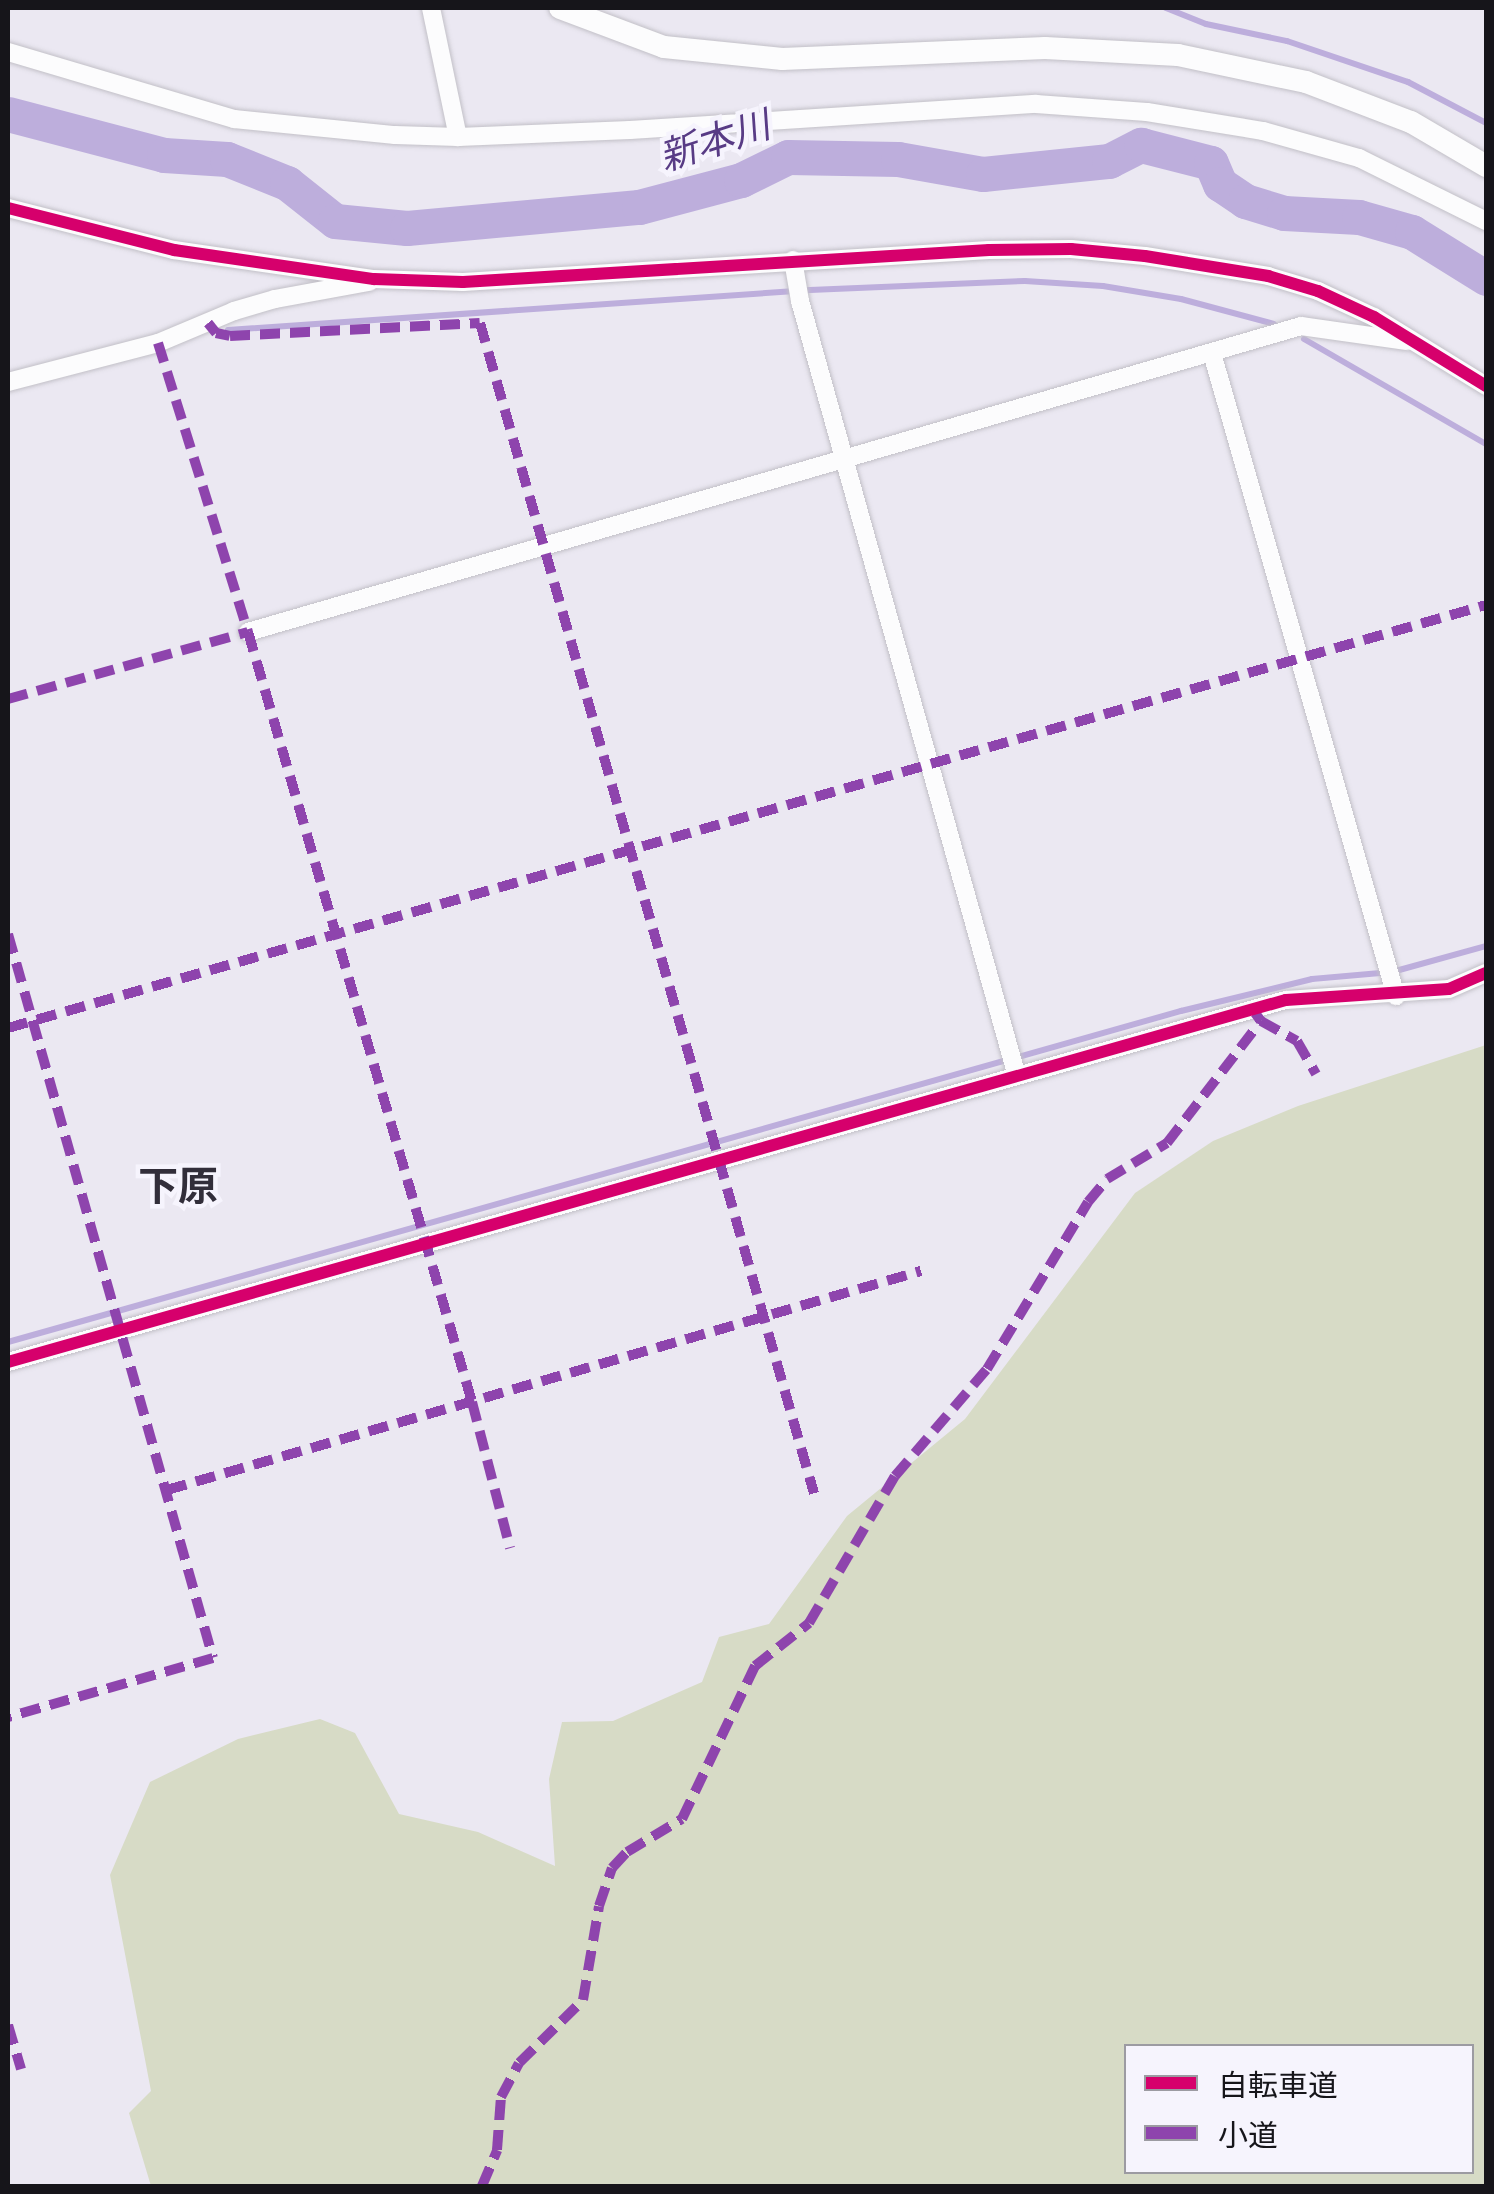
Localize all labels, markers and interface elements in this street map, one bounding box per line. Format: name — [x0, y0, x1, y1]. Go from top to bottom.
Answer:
water label: 新本川 — [653, 101, 775, 179]
district label: 下原 — [138, 1161, 218, 1209]
legend — [1124, 2044, 1474, 2174]
text: 自転車道 — [1218, 2064, 1338, 2105]
text: 小道 — [1218, 2114, 1278, 2155]

